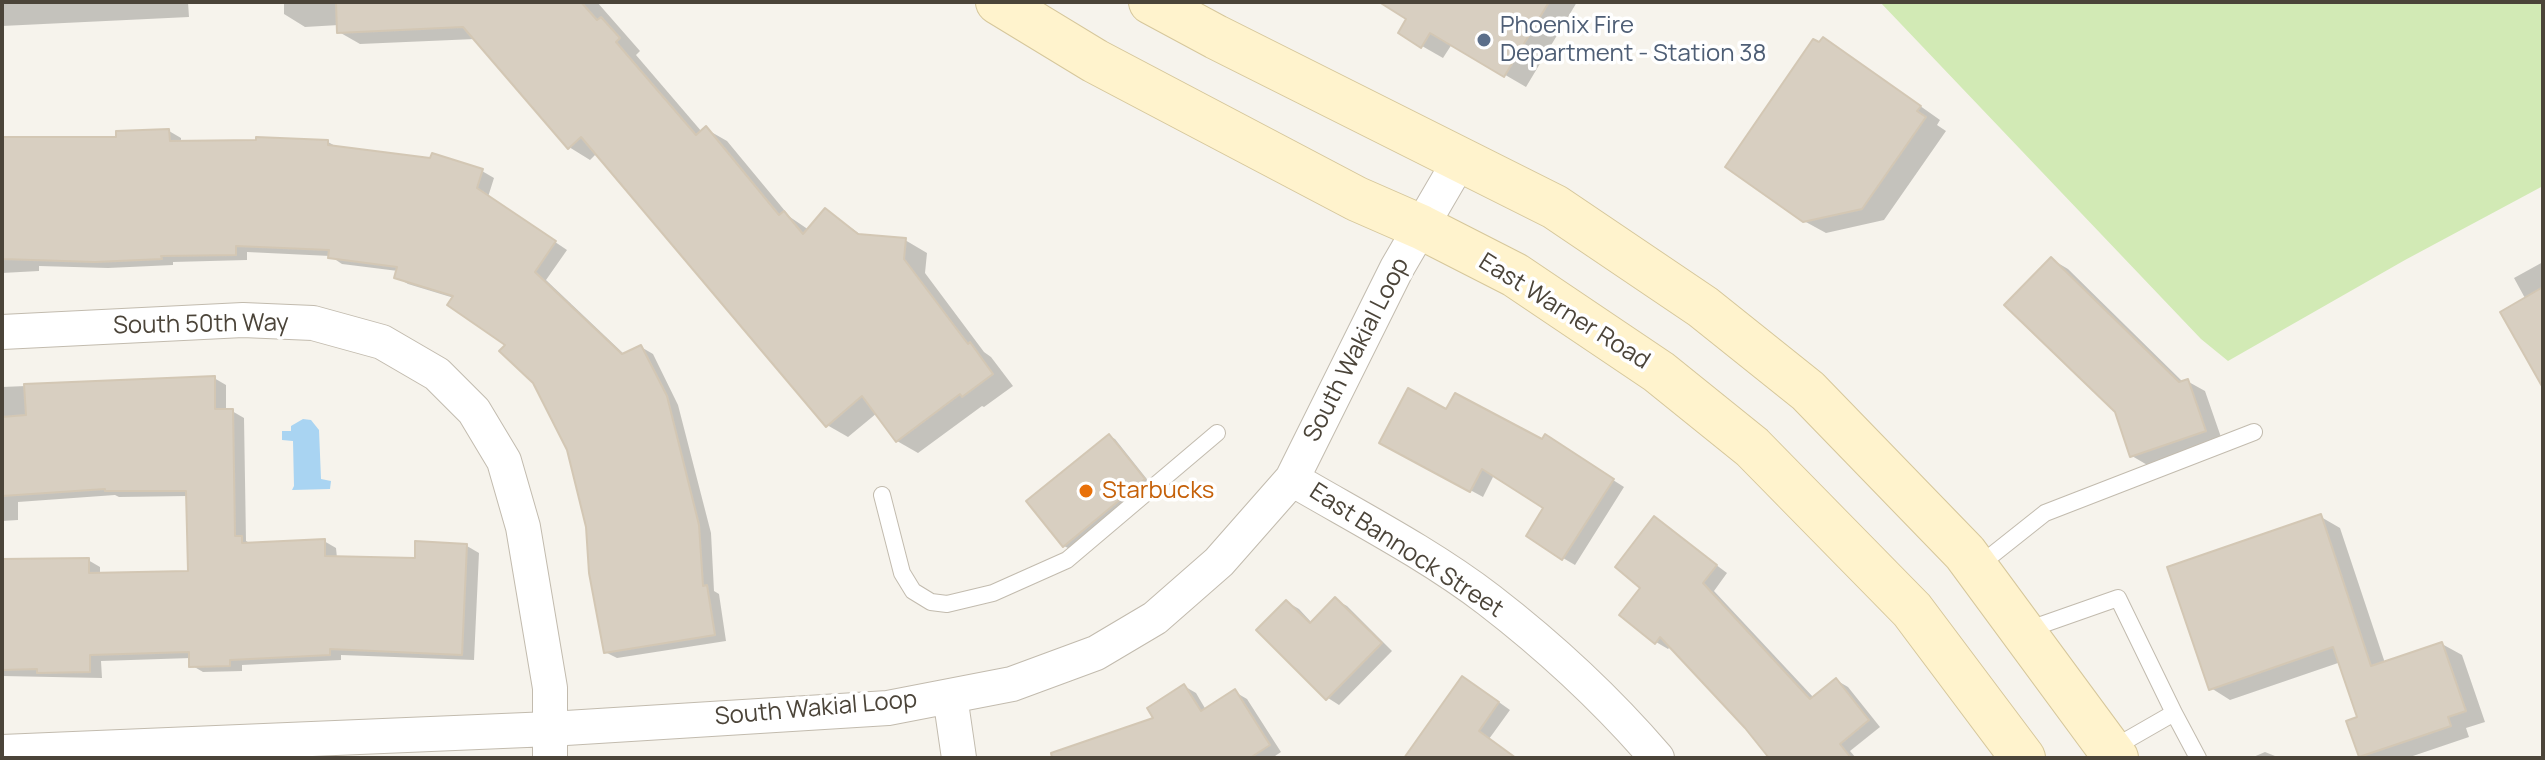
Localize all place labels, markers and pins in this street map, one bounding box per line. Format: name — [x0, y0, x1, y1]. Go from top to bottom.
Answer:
place label: Phoenix Fire Department - Station 38 — [1500, 12, 1766, 68]
marker: Phoenix Fire Department - Station 38 — [1475, 31, 1493, 49]
place label: Starbucks — [1102, 477, 1214, 505]
marker: Starbucks — [1077, 482, 1095, 500]

